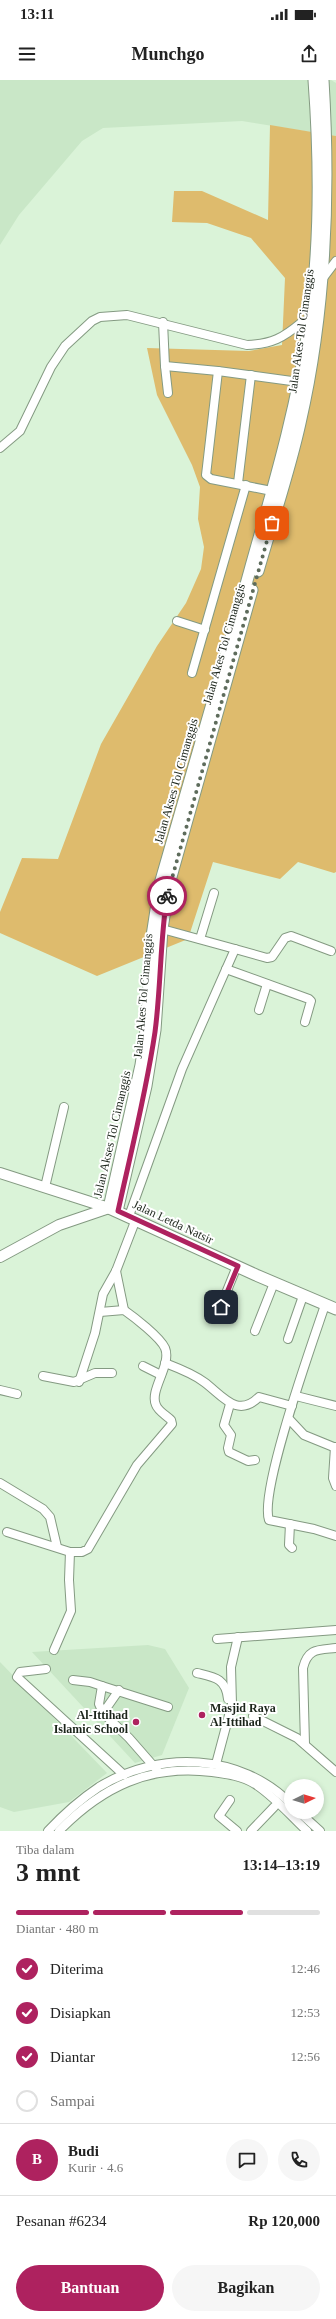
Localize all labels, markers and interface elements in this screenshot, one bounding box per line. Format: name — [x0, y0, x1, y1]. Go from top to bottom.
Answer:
text: 13:11 — [20, 6, 54, 22]
icon: menu — [16, 43, 38, 65]
icon: share — [298, 43, 320, 65]
text: Munchgo — [131, 44, 205, 64]
street label: Jalan Akes Tol Cimanggis — [285, 268, 317, 394]
pin — [255, 506, 289, 540]
icon: bag — [261, 512, 283, 534]
street label: Jalan Akes Tol Cimanggis — [200, 582, 248, 706]
street label: Jalan Akses Tol Cimanggis — [151, 716, 201, 845]
courier — [147, 876, 187, 916]
icon: bike — [156, 885, 178, 907]
street label: Jalan Akes Tol Cimanggis — [131, 933, 155, 1059]
street label: Jalan Akses Tol Cimanggis — [91, 1069, 134, 1199]
street label: Jalan Letda Natsir — [130, 1197, 216, 1247]
pin — [204, 1290, 238, 1324]
icon: home — [210, 1296, 232, 1318]
place label: Masjid Raya Al-Ittihad — [210, 1701, 276, 1729]
place label: Al-Ittihad Islamic School — [54, 1708, 129, 1736]
marker: Masjid Raya Al-Ittihad — [197, 1710, 207, 1720]
marker: Al-Ittihad Islamic School — [131, 1717, 141, 1727]
north arrow — [284, 1779, 324, 1819]
map controls — [284, 1779, 324, 1819]
text: Tiba dalam — [16, 1842, 74, 1857]
text: 13:14–13:19 — [243, 1857, 320, 1873]
text: 3 mnt — [16, 1858, 80, 1887]
text: Diantar · 480 m — [16, 1921, 99, 1936]
icon: check — [16, 1958, 38, 1980]
text: Diterima — [50, 1961, 103, 1977]
text: 12:46 — [290, 1961, 320, 1976]
icon: check — [16, 2002, 38, 2024]
text: Disiapkan — [50, 2005, 111, 2021]
text: 12:53 — [290, 2005, 320, 2020]
icon: check — [16, 2046, 38, 2068]
text: Diantar — [50, 2049, 95, 2065]
text: 12:56 — [290, 2049, 320, 2064]
text: Sampai — [50, 2093, 95, 2109]
button: chat — [226, 2139, 268, 2181]
button: phone — [278, 2139, 320, 2181]
text: Budi — [68, 2143, 99, 2159]
text: B — [32, 2151, 42, 2167]
text: Kurir · 4.6 — [68, 2160, 123, 2175]
text: Pesanan #6234 — [16, 2213, 106, 2229]
text: Rp 120,000 — [248, 2213, 320, 2229]
button: Bantuan — [16, 2265, 164, 2311]
button: Bagikan — [172, 2265, 320, 2311]

